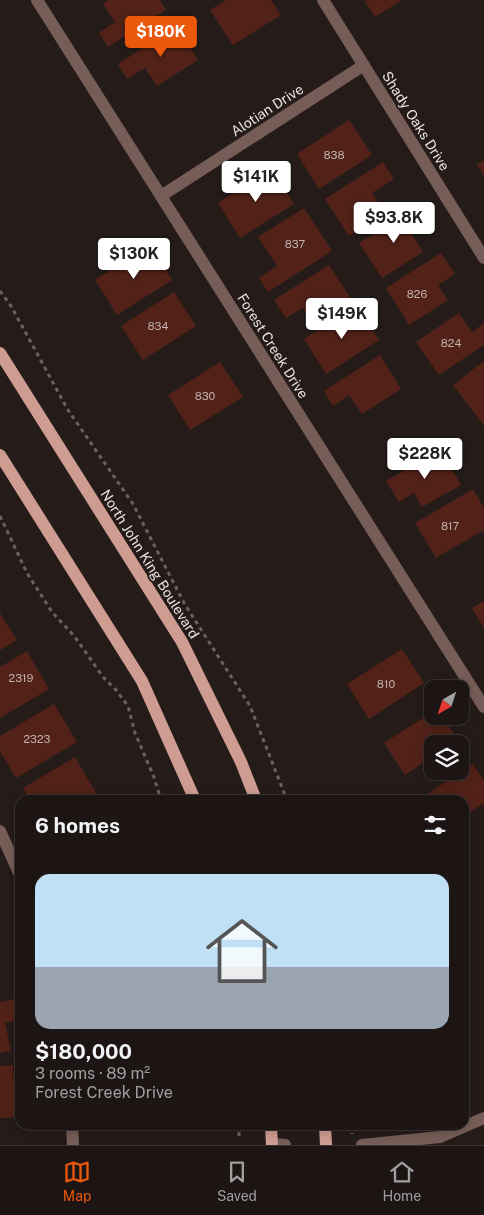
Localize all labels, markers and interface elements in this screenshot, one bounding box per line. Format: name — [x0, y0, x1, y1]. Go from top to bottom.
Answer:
pin: $180K — [126, 15, 196, 58]
text: $180K — [136, 22, 186, 41]
street label: Shady Oaks Drive — [379, 68, 453, 174]
street label: Alotian Drive — [228, 81, 306, 139]
house number: 838 — [323, 149, 345, 161]
pin: $141K — [221, 160, 291, 203]
text: $141K — [233, 167, 279, 186]
pin: $93.8K — [353, 202, 435, 244]
text: $93.8K — [365, 208, 423, 227]
pin: $130K — [99, 238, 169, 280]
house number: 837 — [285, 238, 306, 250]
text: $130K — [109, 244, 159, 263]
house number: 826 — [407, 288, 427, 300]
street label: Forest Creek Drive — [234, 291, 312, 401]
pin: $149K — [307, 298, 377, 340]
text: $149K — [317, 304, 367, 323]
house number: 834 — [148, 320, 169, 332]
house number: 824 — [441, 337, 461, 349]
house number: 830 — [195, 390, 216, 402]
pin: $228K — [390, 438, 460, 480]
text: $228K — [398, 444, 452, 463]
street label: North John King Boulevard — [98, 487, 202, 641]
house number: 817 — [441, 520, 459, 532]
house number: 2319 — [9, 672, 34, 684]
house number: 810 — [377, 678, 395, 690]
north arrow — [424, 680, 469, 725]
map controls — [424, 680, 469, 780]
house number: 2323 — [24, 733, 51, 745]
button: layers — [424, 735, 469, 780]
icon: filters — [421, 811, 449, 839]
text: 6 homes — [35, 813, 120, 838]
icon: home — [197, 906, 287, 996]
text: $180,000 — [35, 1039, 132, 1064]
text: 3 rooms · 89 m² — [35, 1064, 150, 1083]
text: Forest Creek Drive — [35, 1083, 173, 1102]
tab: Map — [63, 1158, 91, 1204]
tab: Saved — [217, 1158, 257, 1204]
tab: Home — [383, 1158, 421, 1204]

